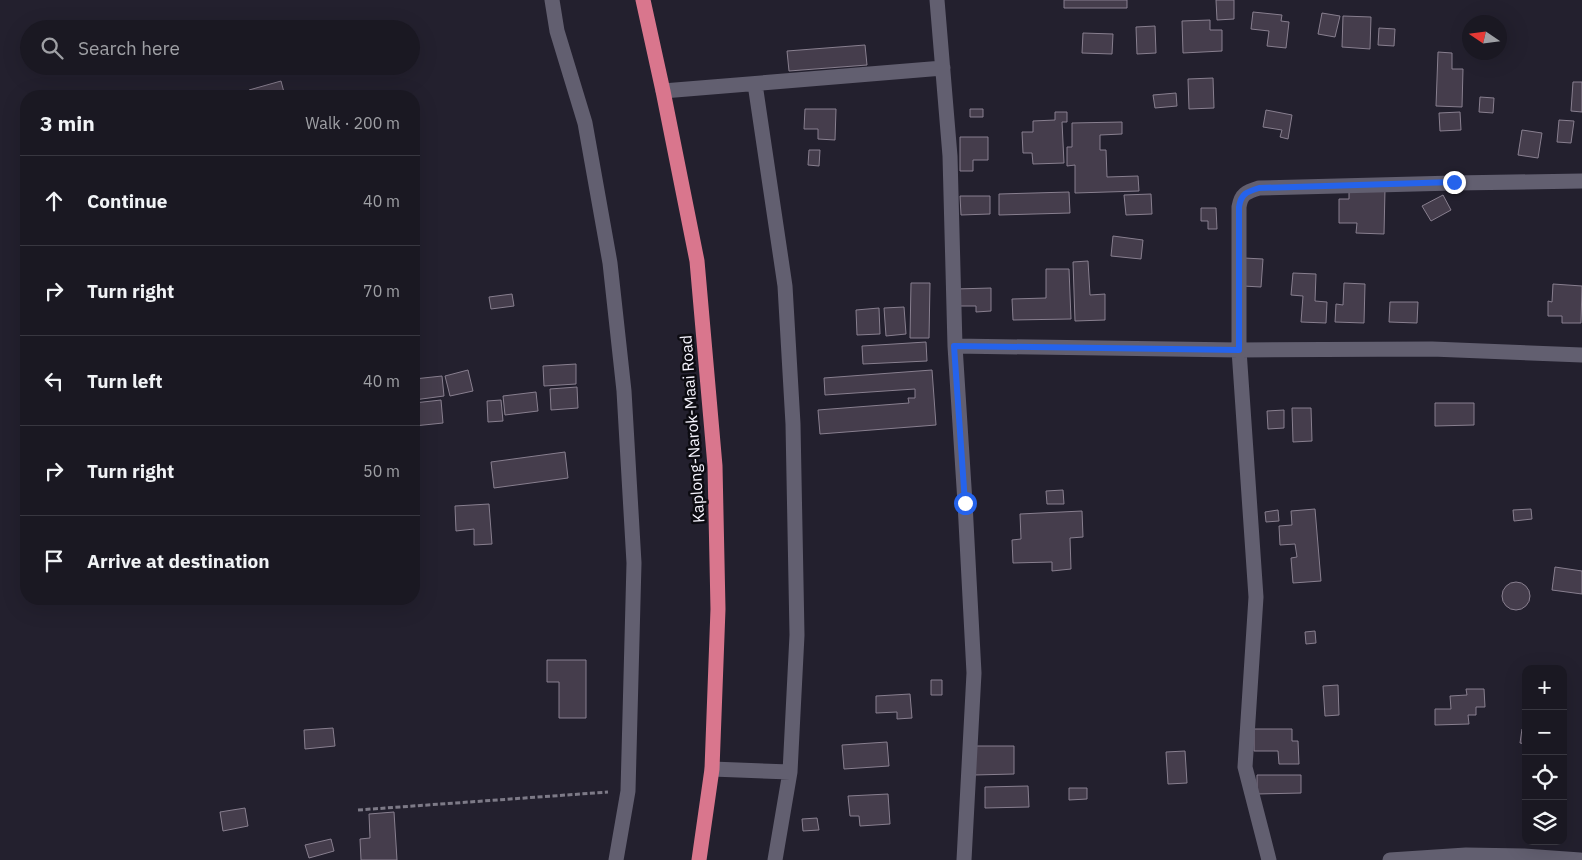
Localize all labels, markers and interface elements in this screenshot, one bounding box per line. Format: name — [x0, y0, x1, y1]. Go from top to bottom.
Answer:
north arrow — [1462, 15, 1507, 60]
search box — [20, 20, 420, 75]
icon: search — [38, 34, 66, 62]
text: Search here — [78, 36, 180, 60]
text: 3 min — [40, 109, 95, 137]
text: Walk · 200 m — [305, 113, 400, 133]
route end — [1443, 171, 1466, 194]
icon: ahead — [40, 187, 68, 215]
text: Continue — [87, 189, 167, 213]
text: 40 m — [363, 191, 400, 211]
icon: right — [40, 277, 68, 305]
text: Turn right — [87, 279, 174, 303]
text: 70 m — [363, 281, 400, 301]
street label: Kaplong-Narok-Maai Road — [675, 334, 709, 524]
icon: left — [40, 367, 68, 395]
text: Turn left — [87, 369, 163, 393]
text: 40 m — [363, 371, 400, 391]
icon: right — [40, 457, 68, 485]
text: Turn right — [87, 459, 174, 483]
text: 50 m — [363, 461, 400, 481]
route start — [954, 492, 977, 515]
icon: arrive — [40, 547, 68, 575]
text: Arrive at destination — [87, 549, 270, 573]
map controls — [1522, 665, 1567, 845]
button: + — [1522, 665, 1567, 710]
button: − — [1522, 710, 1567, 755]
button: locate — [1522, 755, 1567, 800]
button: layers — [1522, 800, 1567, 845]

